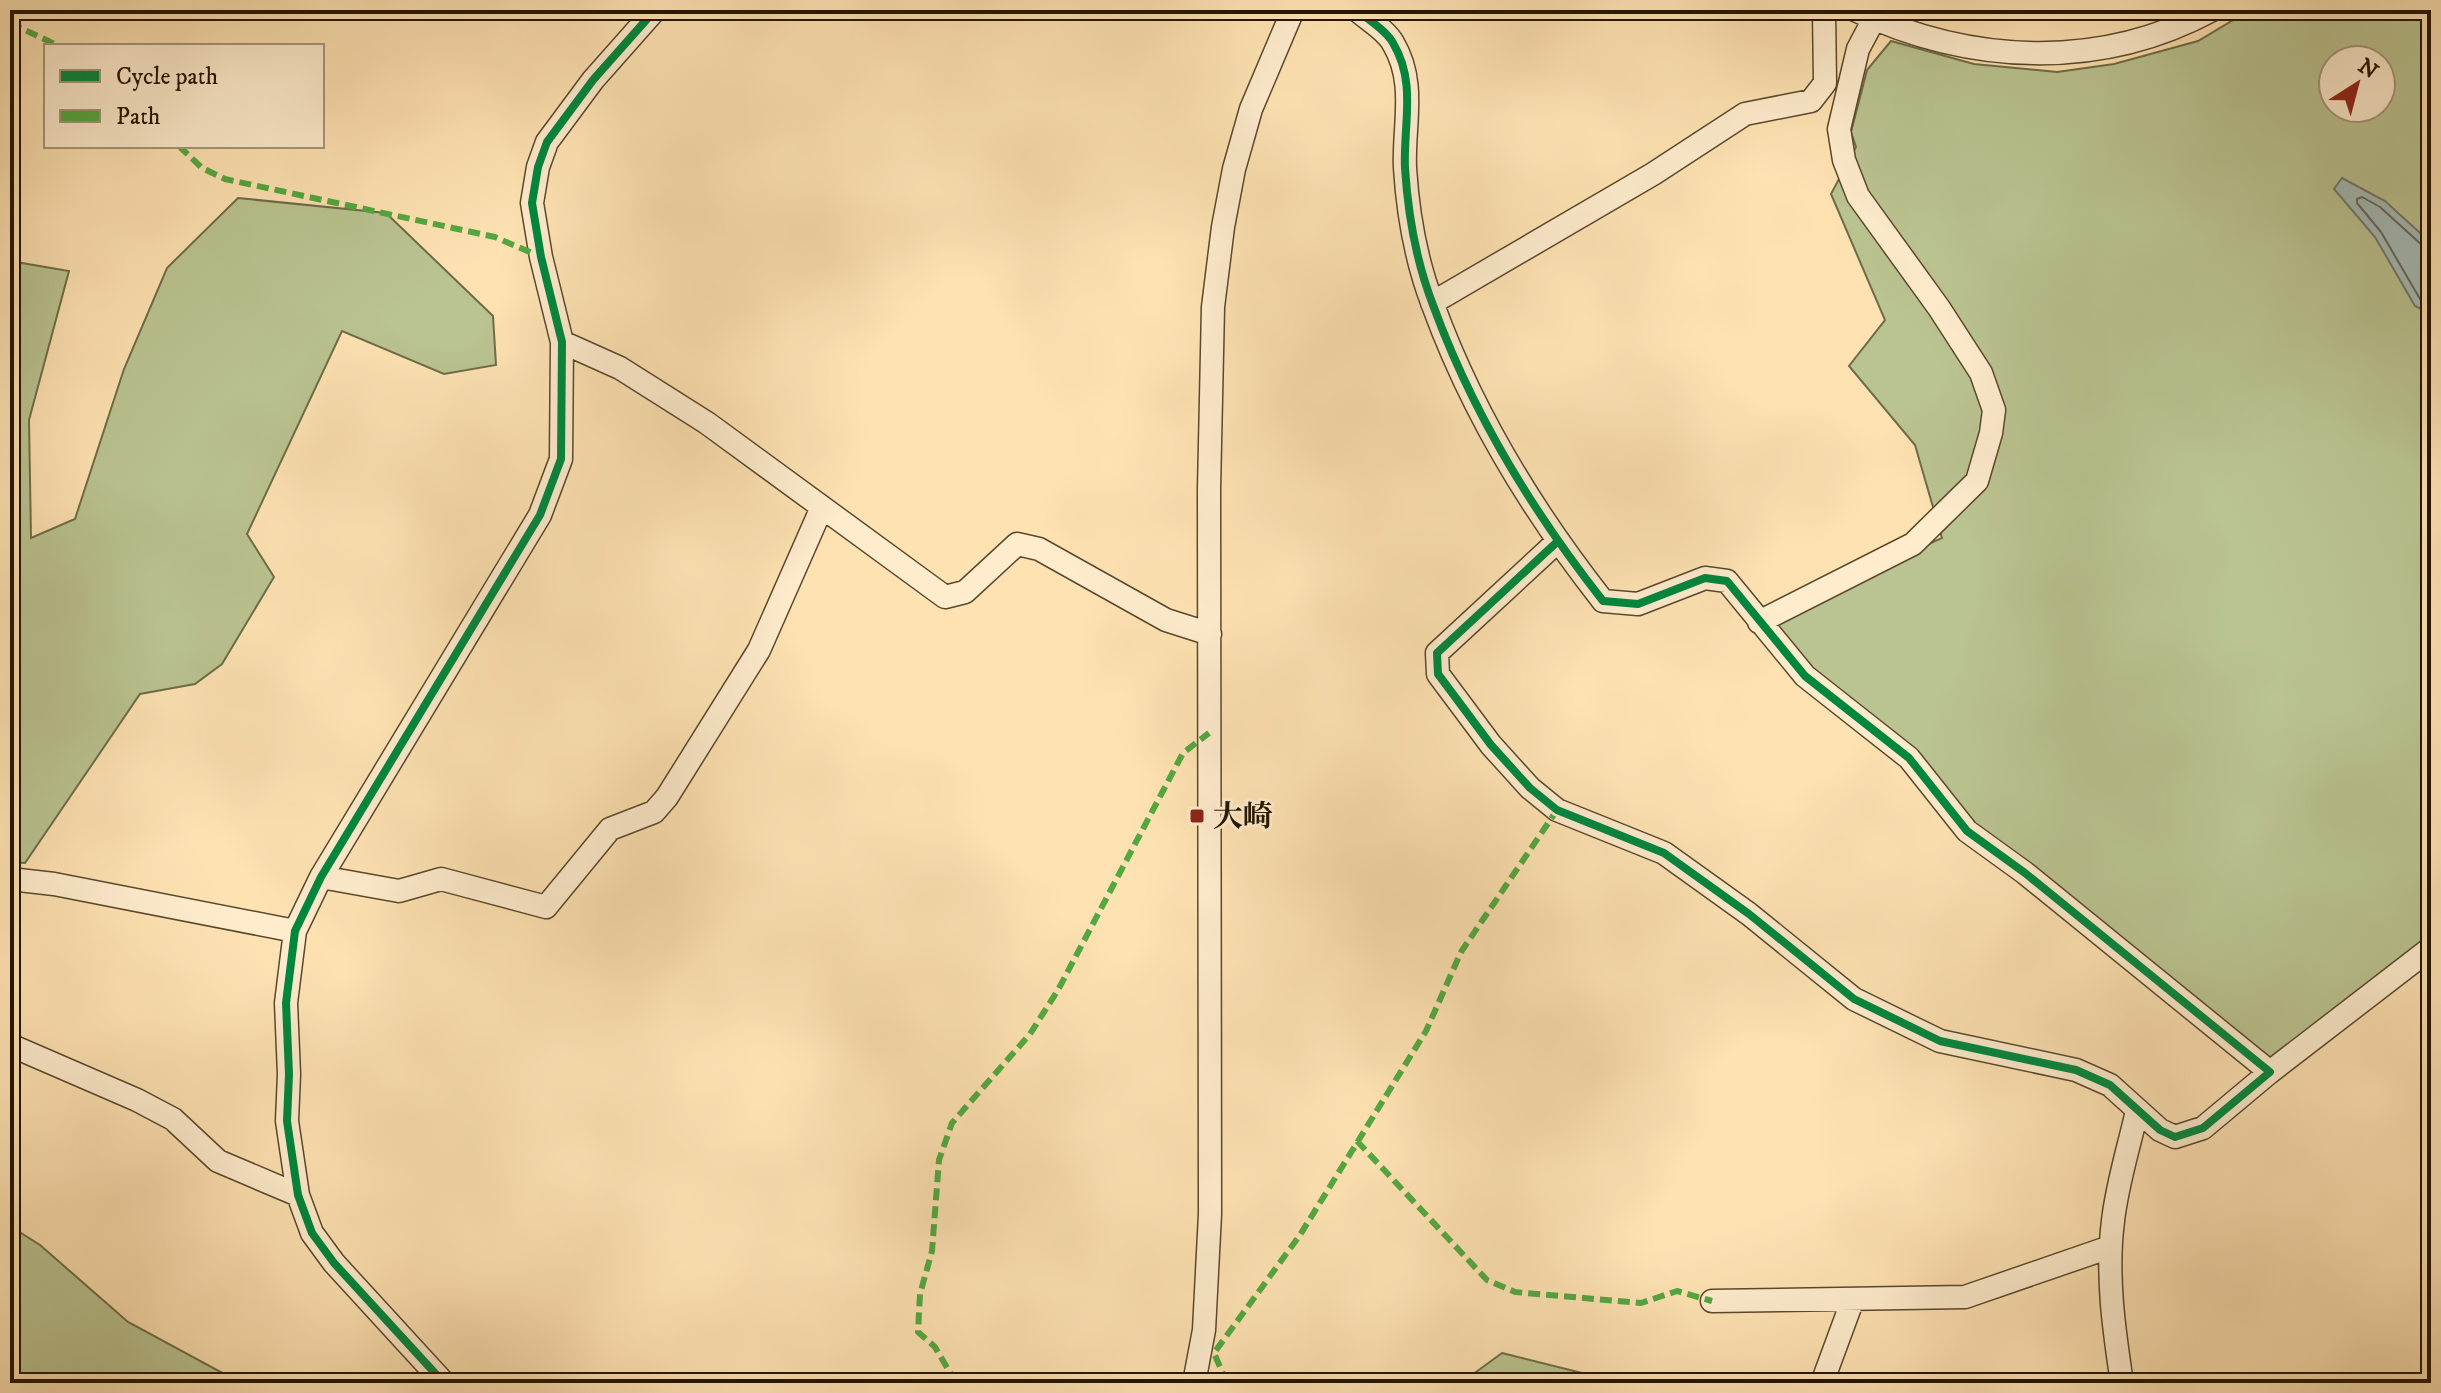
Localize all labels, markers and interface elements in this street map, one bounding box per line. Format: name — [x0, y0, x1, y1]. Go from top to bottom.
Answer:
legend — [44, 44, 324, 148]
north arrow — [2317, 44, 2397, 124]
text: N — [2353, 53, 2383, 85]
text: Cycle path — [116, 62, 218, 92]
text: Path — [116, 102, 161, 132]
place label: 大崎 — [1213, 799, 1273, 836]
marker: 大崎 — [1188, 807, 1206, 825]

